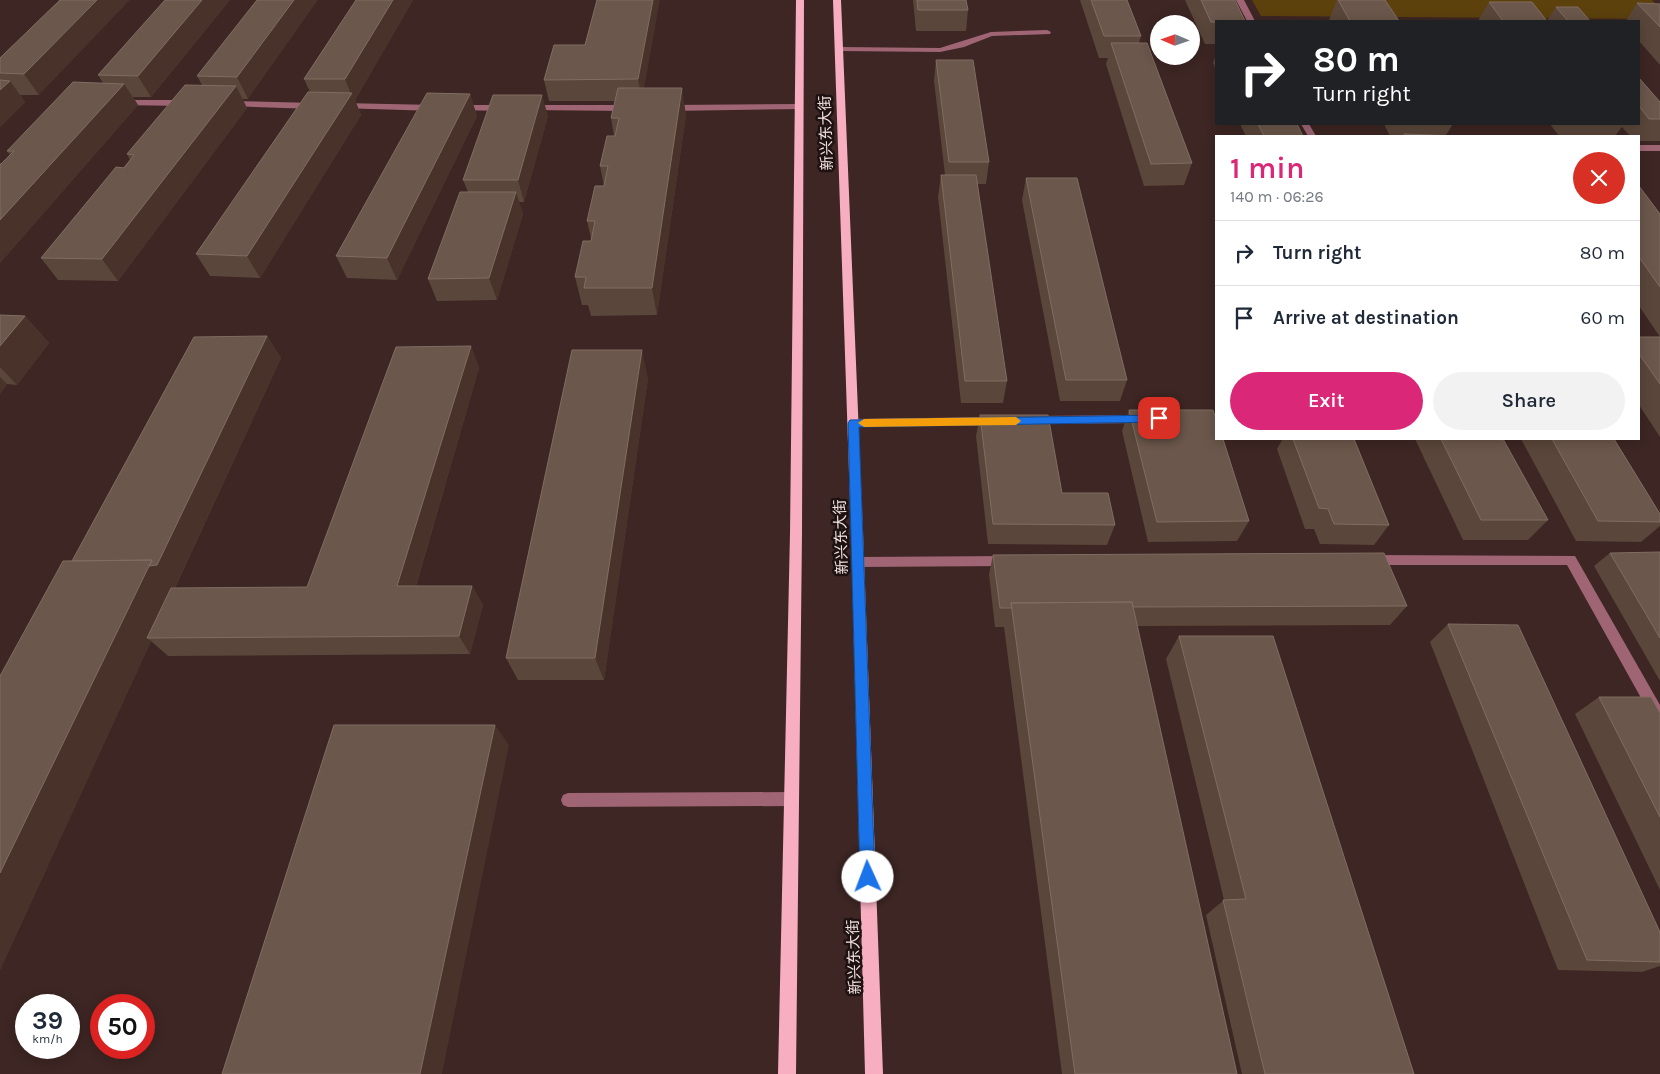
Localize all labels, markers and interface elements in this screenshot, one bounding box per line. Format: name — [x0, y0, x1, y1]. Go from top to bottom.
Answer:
north arrow — [1150, 15, 1200, 65]
map controls — [1150, 15, 1200, 65]
text: 80 m — [1313, 39, 1400, 80]
icon: right — [1230, 40, 1295, 105]
text: Turn right — [1313, 81, 1411, 107]
street label: 新兴东大街 — [816, 95, 836, 171]
text: 1 min — [1230, 150, 1304, 186]
button: close — [1573, 152, 1625, 204]
text: 140 m · 06:26 — [1230, 187, 1324, 206]
icon: right — [1230, 239, 1258, 267]
text: Turn right — [1273, 242, 1362, 264]
text: 80 m — [1580, 242, 1625, 264]
icon: arrive — [1230, 304, 1258, 332]
text: Arrive at destination — [1273, 307, 1459, 329]
text: 60 m — [1581, 307, 1625, 329]
button: Exit — [1230, 372, 1423, 430]
button: Share — [1433, 372, 1625, 430]
pin — [1138, 397, 1180, 439]
icon: arrive — [1145, 404, 1173, 432]
street label: 新兴东大街 — [831, 499, 851, 575]
position arrow — [841, 850, 893, 902]
street label: 新兴东大街 — [844, 919, 864, 995]
speed limit sign: 50 — [90, 994, 155, 1059]
text: 39 — [32, 1006, 63, 1035]
text: km/h — [32, 1032, 63, 1046]

